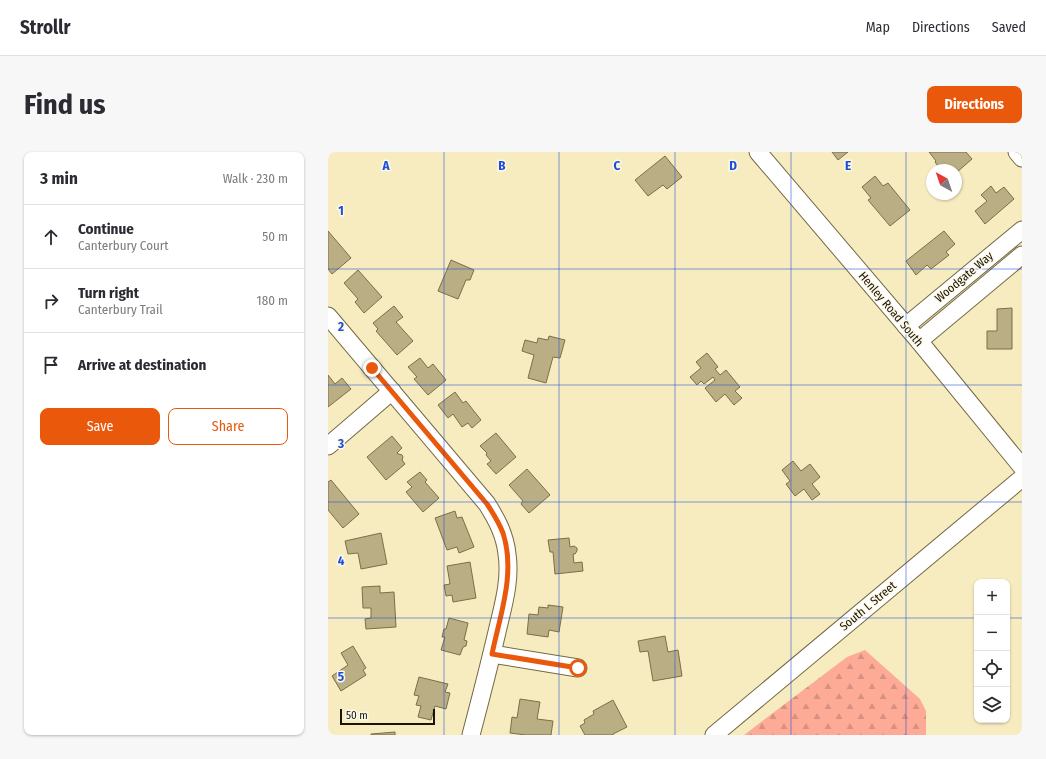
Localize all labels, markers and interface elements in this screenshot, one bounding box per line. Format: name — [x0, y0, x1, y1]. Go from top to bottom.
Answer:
text: Strollr — [20, 16, 70, 39]
text: Map — [866, 19, 890, 36]
text: Directions — [912, 19, 970, 36]
text: Saved — [992, 19, 1026, 36]
button: Directions — [927, 86, 1022, 123]
text: Find us — [24, 88, 106, 121]
text: A — [381, 158, 390, 173]
text: B — [498, 158, 506, 173]
text: C — [614, 158, 621, 173]
text: D — [729, 158, 737, 173]
text: E — [845, 158, 851, 173]
north arrow — [926, 164, 962, 200]
text: 3 min — [40, 168, 78, 189]
text: Walk · 230 m — [223, 171, 288, 186]
text: 1 — [338, 203, 344, 218]
text: Continue — [78, 220, 134, 238]
icon: ahead — [40, 226, 62, 248]
text: 50 m — [262, 229, 288, 244]
text: Canterbury Court — [78, 238, 169, 253]
street label: Woodgate Way — [932, 248, 996, 305]
street label: Henley Road South — [856, 269, 926, 349]
text: Turn right — [78, 284, 139, 302]
icon: right — [40, 290, 62, 312]
text: 180 m — [257, 293, 288, 308]
text: Canterbury Trail — [78, 302, 163, 317]
text: 2 — [337, 319, 344, 334]
icon: arrive — [40, 354, 62, 376]
text: Arrive at destination — [78, 356, 206, 374]
route end — [363, 359, 381, 377]
button: Save — [40, 408, 160, 445]
button: Share — [168, 408, 288, 445]
text: 3 — [337, 436, 344, 451]
text: 4 — [338, 553, 345, 568]
street label: South L Street — [837, 578, 899, 634]
map controls — [974, 579, 1010, 723]
button: + — [974, 579, 1010, 615]
button: − — [974, 615, 1010, 651]
button: locate — [974, 651, 1010, 687]
route start — [569, 659, 587, 677]
text: 5 — [338, 669, 344, 684]
button: layers — [974, 687, 1010, 723]
scale bar — [340, 707, 435, 726]
text: 50 m — [346, 709, 368, 722]

